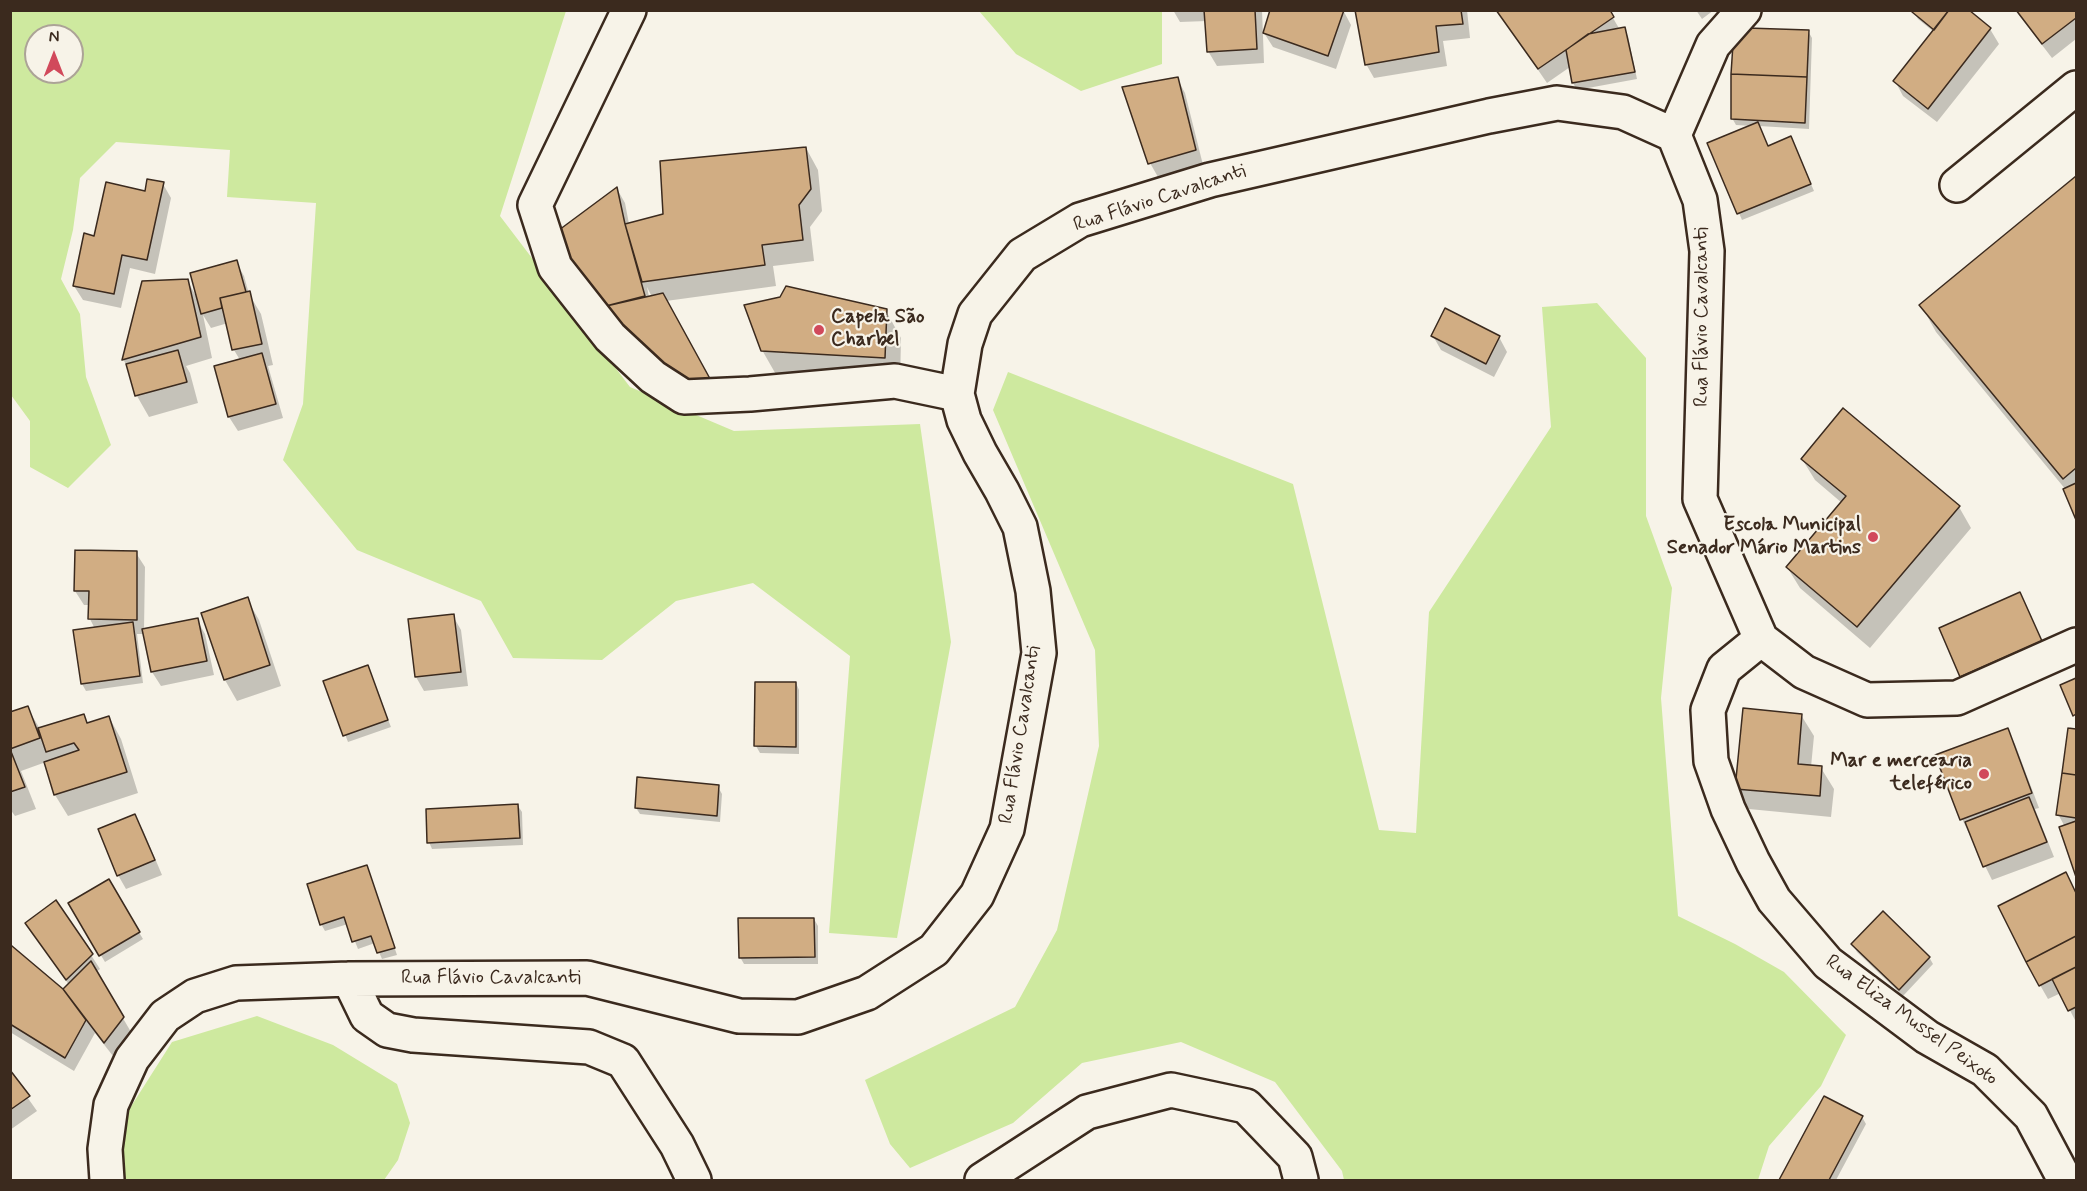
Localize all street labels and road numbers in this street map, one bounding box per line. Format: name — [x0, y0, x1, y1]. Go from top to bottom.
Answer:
street label: Rua Flávio Cavalcanti — [1071, 160, 1249, 238]
street label: Rua Flávio Cavalcanti — [1691, 227, 1715, 407]
street label: Rua Flávio Cavalcanti — [995, 644, 1047, 826]
street label: Rua Eliza Mussel Peixoto — [1820, 950, 2002, 1092]
street label: Rua Flávio Cavalcanti — [401, 967, 581, 991]

